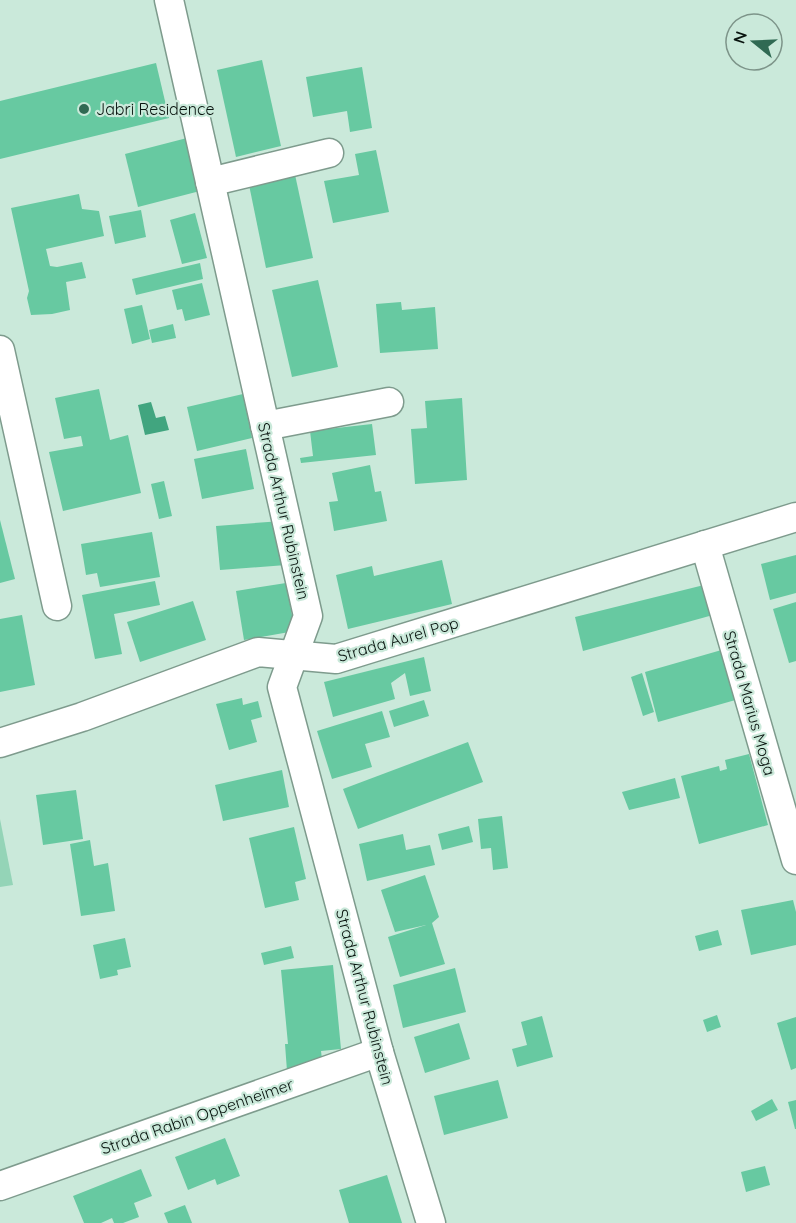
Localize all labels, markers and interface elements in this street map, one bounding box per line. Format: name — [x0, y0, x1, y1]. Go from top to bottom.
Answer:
north arrow — [724, 12, 784, 72]
text: N — [728, 29, 751, 46]
place label: Jabri Residence — [96, 99, 214, 119]
marker: Jabri Residence — [77, 102, 91, 116]
street label: Strada Arthur Rubinstein — [254, 421, 314, 601]
street label: Strada Aurel Pop — [335, 612, 461, 666]
street label: Strada Marius Moga — [720, 628, 780, 778]
street label: Strada Arthur Rubinstein — [332, 907, 398, 1087]
street label: Strada Rabin Oppenheimer — [98, 1074, 296, 1158]

